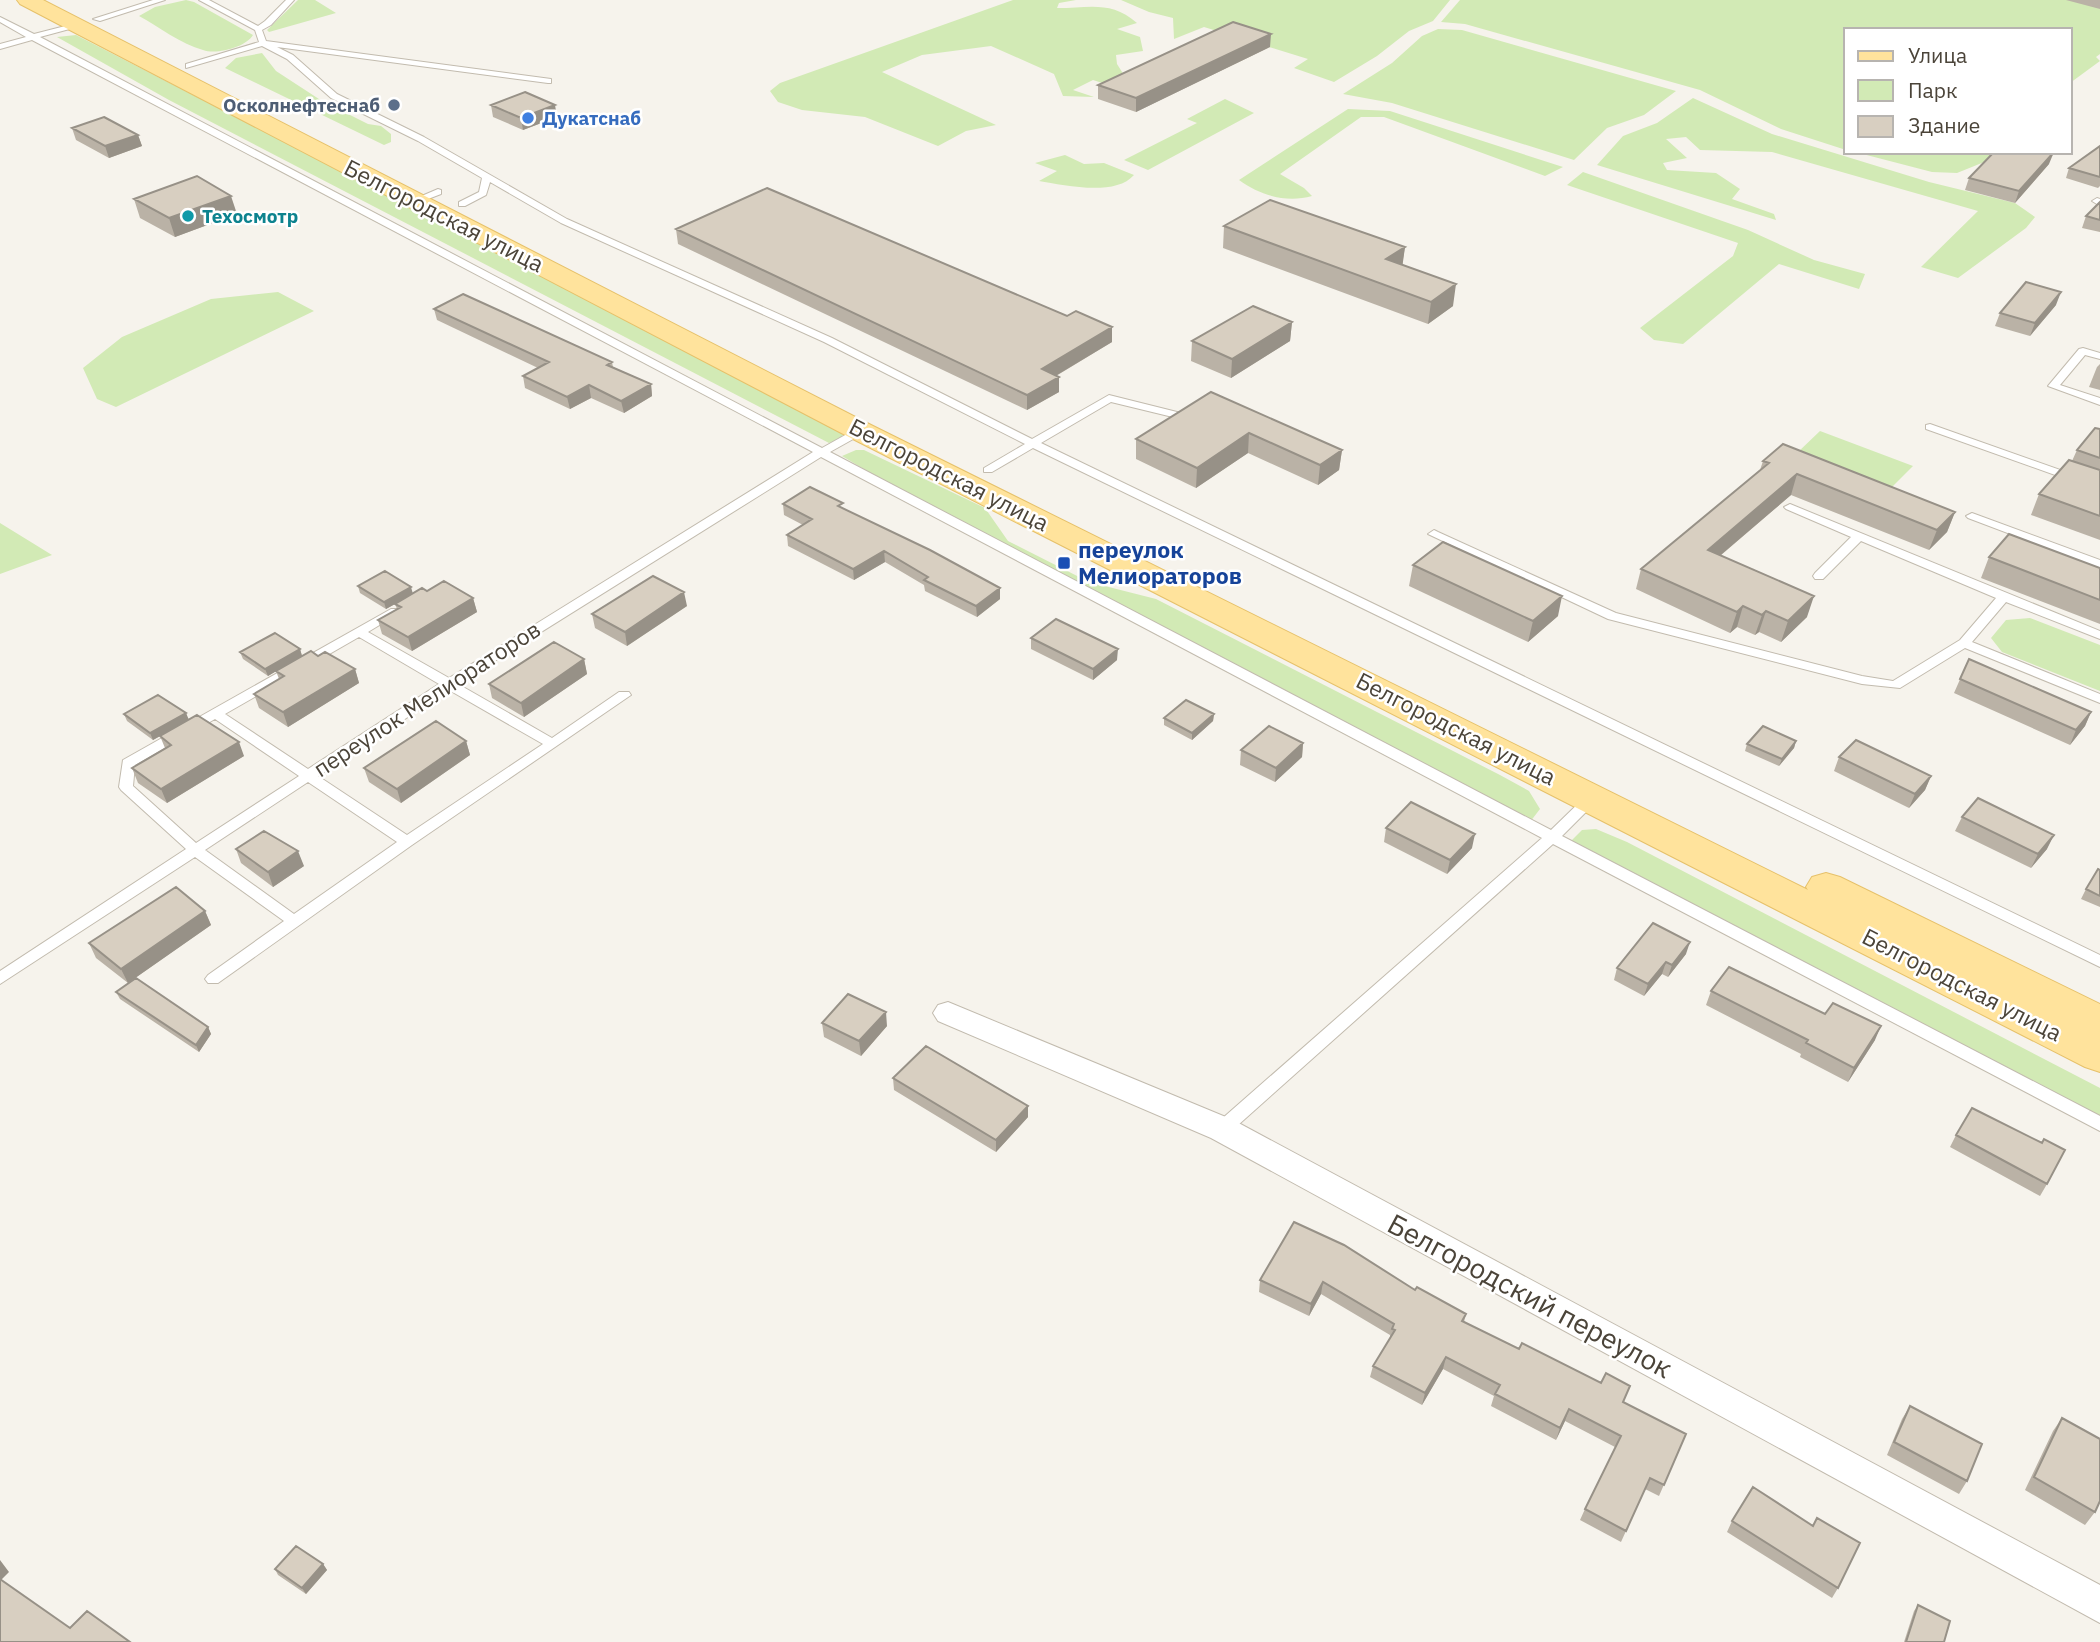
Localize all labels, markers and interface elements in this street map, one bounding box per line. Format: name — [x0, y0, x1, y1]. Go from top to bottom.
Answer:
legend — [1844, 28, 2072, 154]
text: Улица — [1908, 41, 1967, 69]
text: Парк — [1908, 76, 1958, 104]
place label: Осколнефтеснаб — [223, 93, 380, 117]
marker: Осколнефтеснаб — [386, 97, 402, 113]
place label: Дукатснаб — [542, 106, 641, 130]
marker: Дукатснаб — [520, 110, 536, 126]
text: Здание — [1908, 111, 1980, 139]
street label: Белгородская улица — [339, 152, 549, 278]
place label: Техосмотр — [202, 204, 298, 228]
marker: Техосмотр — [180, 208, 196, 224]
street label: Белгородская улица — [844, 411, 1054, 537]
place label: переулок Мелиораторов — [1078, 534, 1242, 590]
marker: переулок Мелиораторов — [1056, 555, 1072, 571]
street label: переулок Мелиораторов — [307, 613, 546, 783]
street label: Белгородская улица — [1351, 665, 1561, 791]
street label: Белгородская улица — [1857, 921, 2067, 1047]
street label: Белгородский переулок — [1381, 1205, 1679, 1386]

